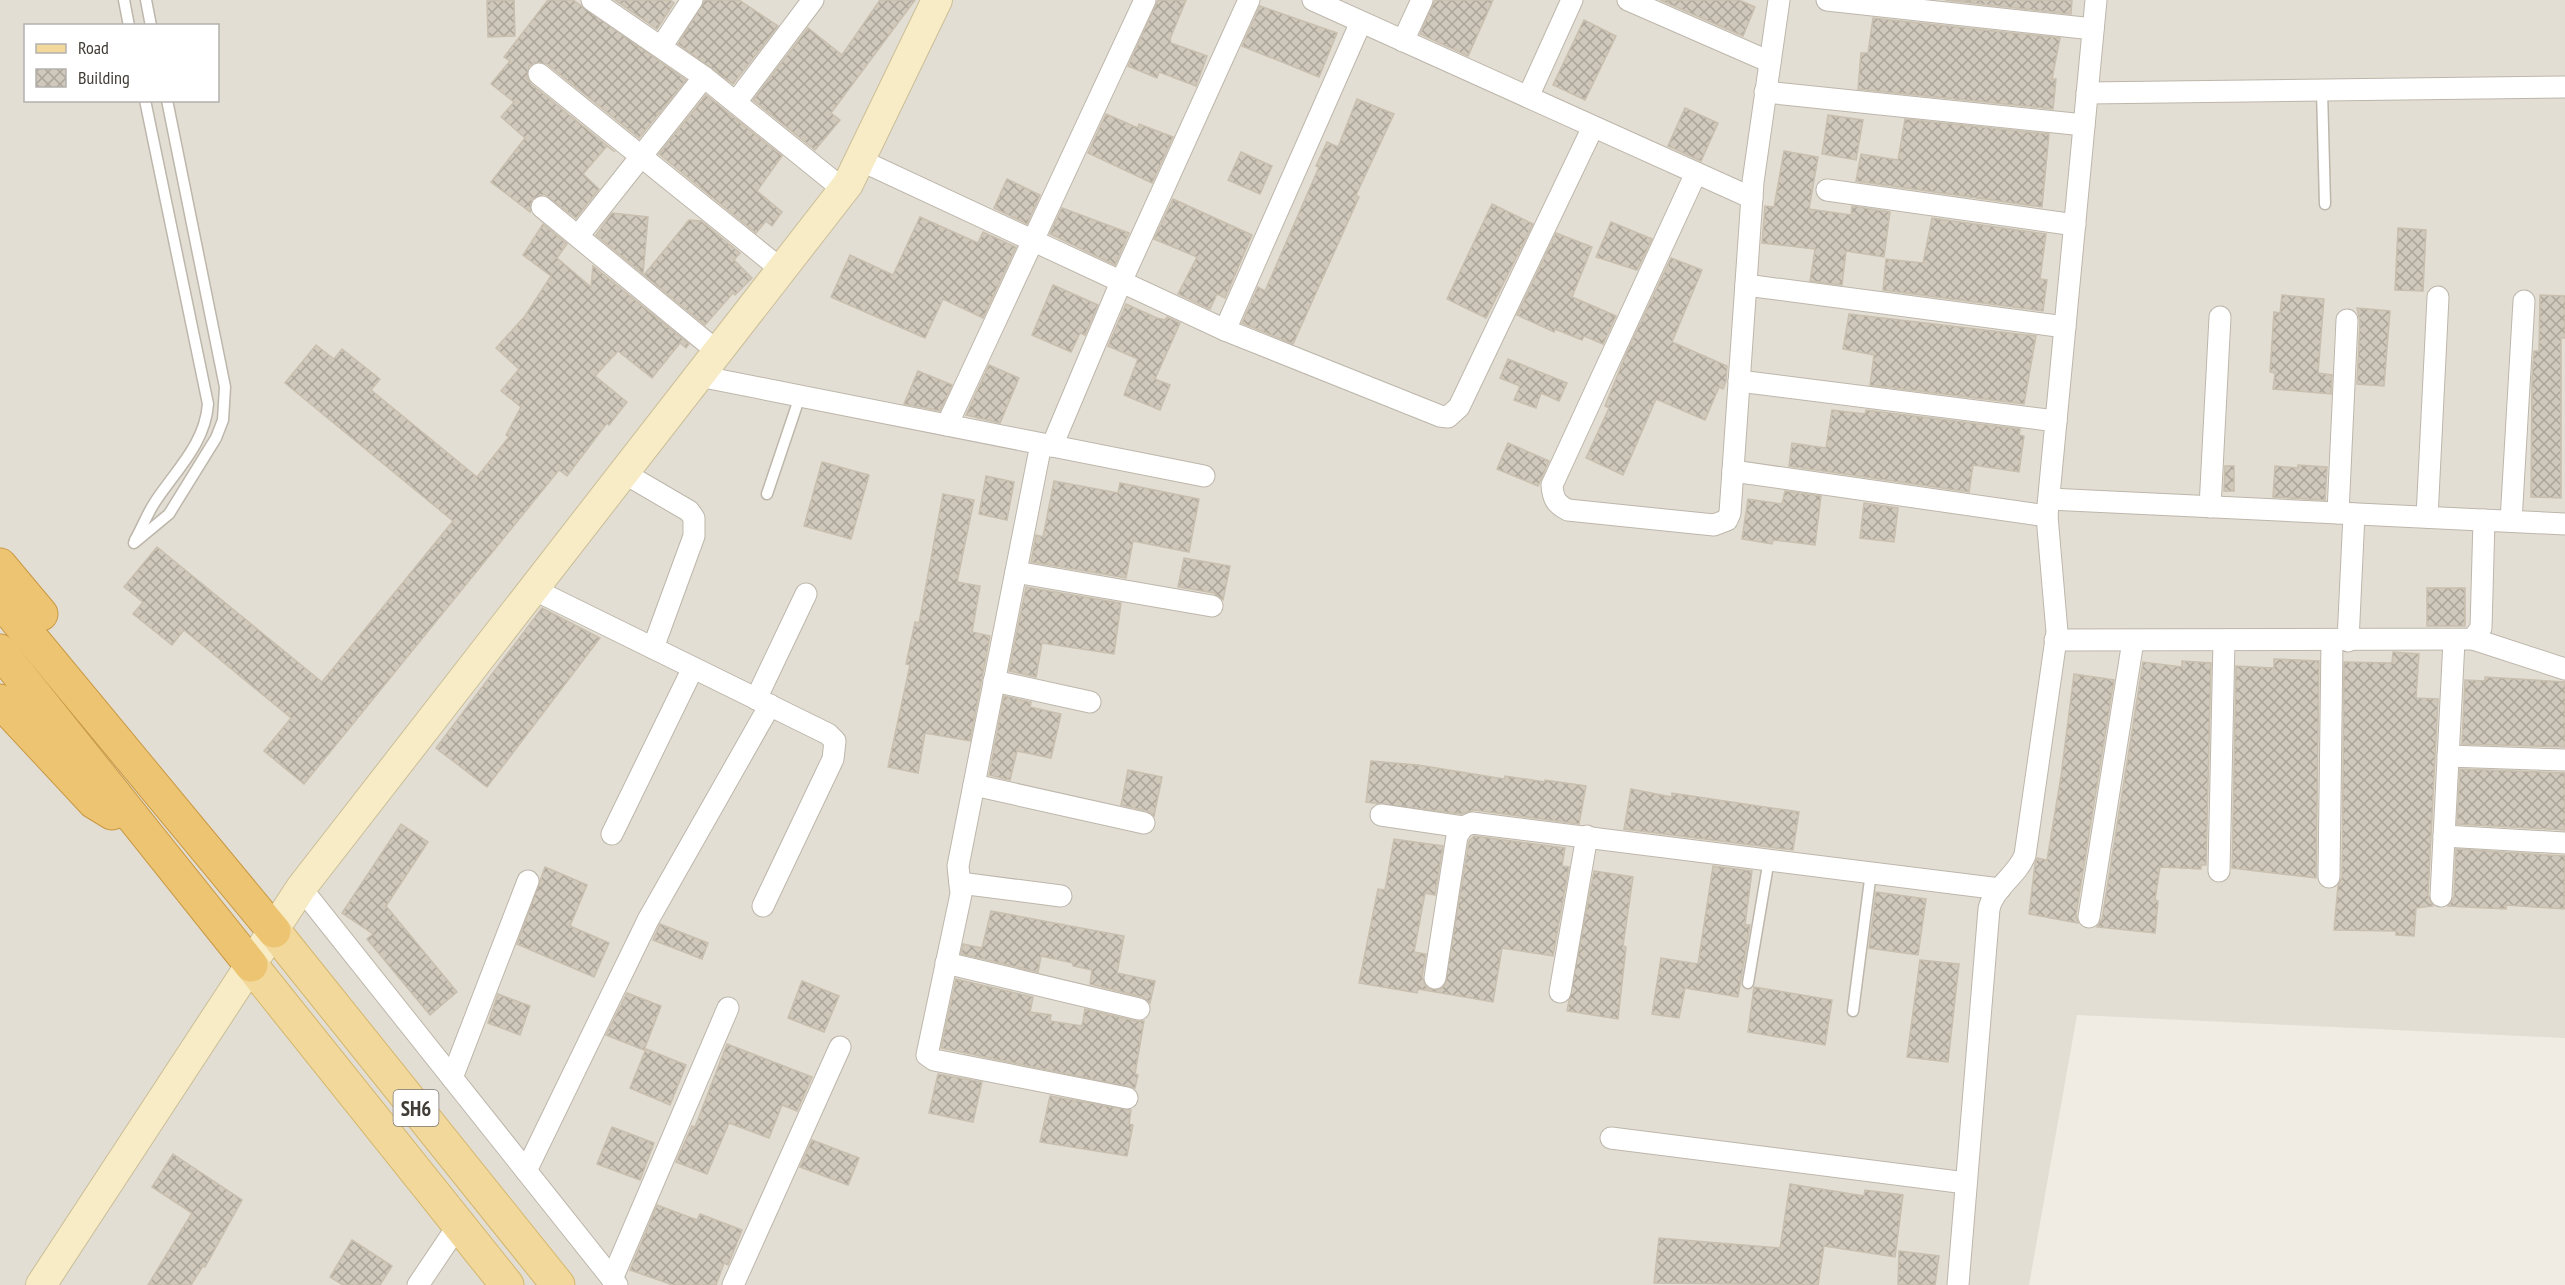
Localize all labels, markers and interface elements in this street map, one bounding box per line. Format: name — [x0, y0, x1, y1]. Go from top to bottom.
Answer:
legend — [24, 24, 219, 102]
text: Road — [78, 36, 109, 59]
text: Building — [78, 66, 130, 89]
road number: SH6 — [394, 1090, 438, 1126]

